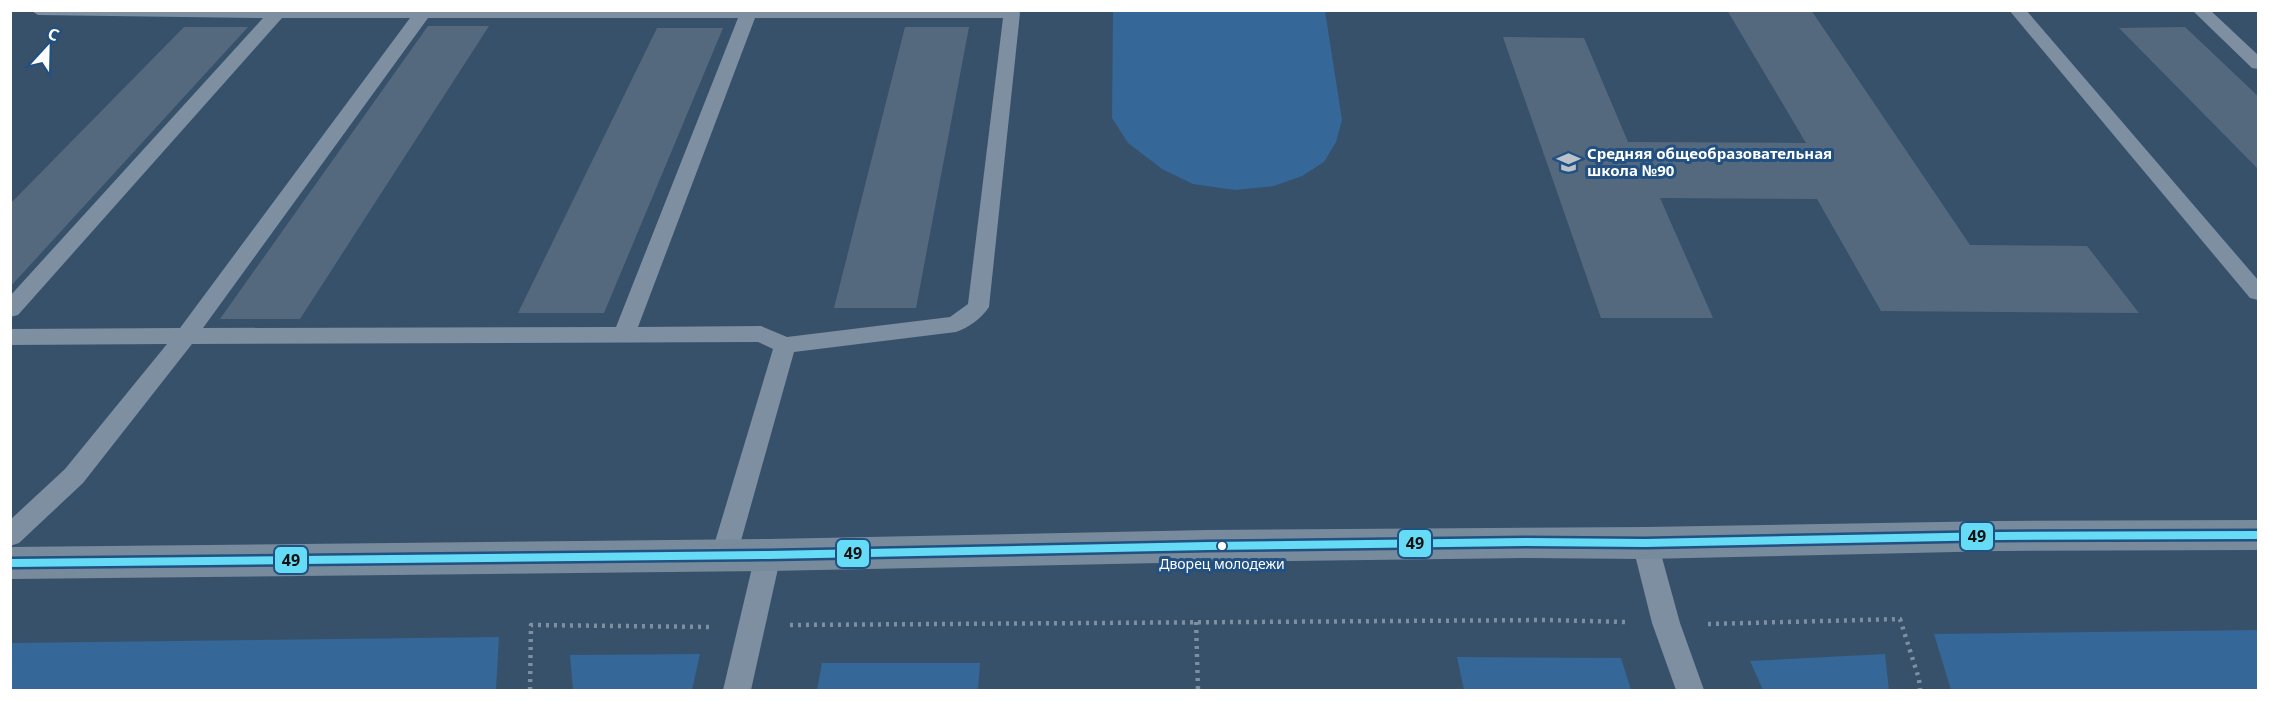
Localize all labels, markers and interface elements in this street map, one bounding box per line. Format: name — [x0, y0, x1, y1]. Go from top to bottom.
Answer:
north arrow — [18, 18, 78, 78]
text: С — [45, 22, 63, 46]
place label: Средняя общеобразовательная школа №90 — [1587, 143, 1832, 180]
school or university icon: Средняя общеобразовательная школа №90 — [1556, 149, 1582, 175]
line badge: 49 — [1960, 522, 1994, 551]
text: 49 — [1968, 525, 1986, 547]
line badge: 49 — [1398, 529, 1432, 558]
text: 49 — [1406, 532, 1424, 554]
line badge: 49 — [836, 539, 870, 568]
marker: Дворец молодежи — [1216, 540, 1228, 552]
text: 49 — [844, 542, 862, 564]
line badge: 49 — [274, 546, 308, 574]
text: 49 — [282, 549, 300, 571]
place label: Дворец молодежи — [1159, 554, 1285, 573]

